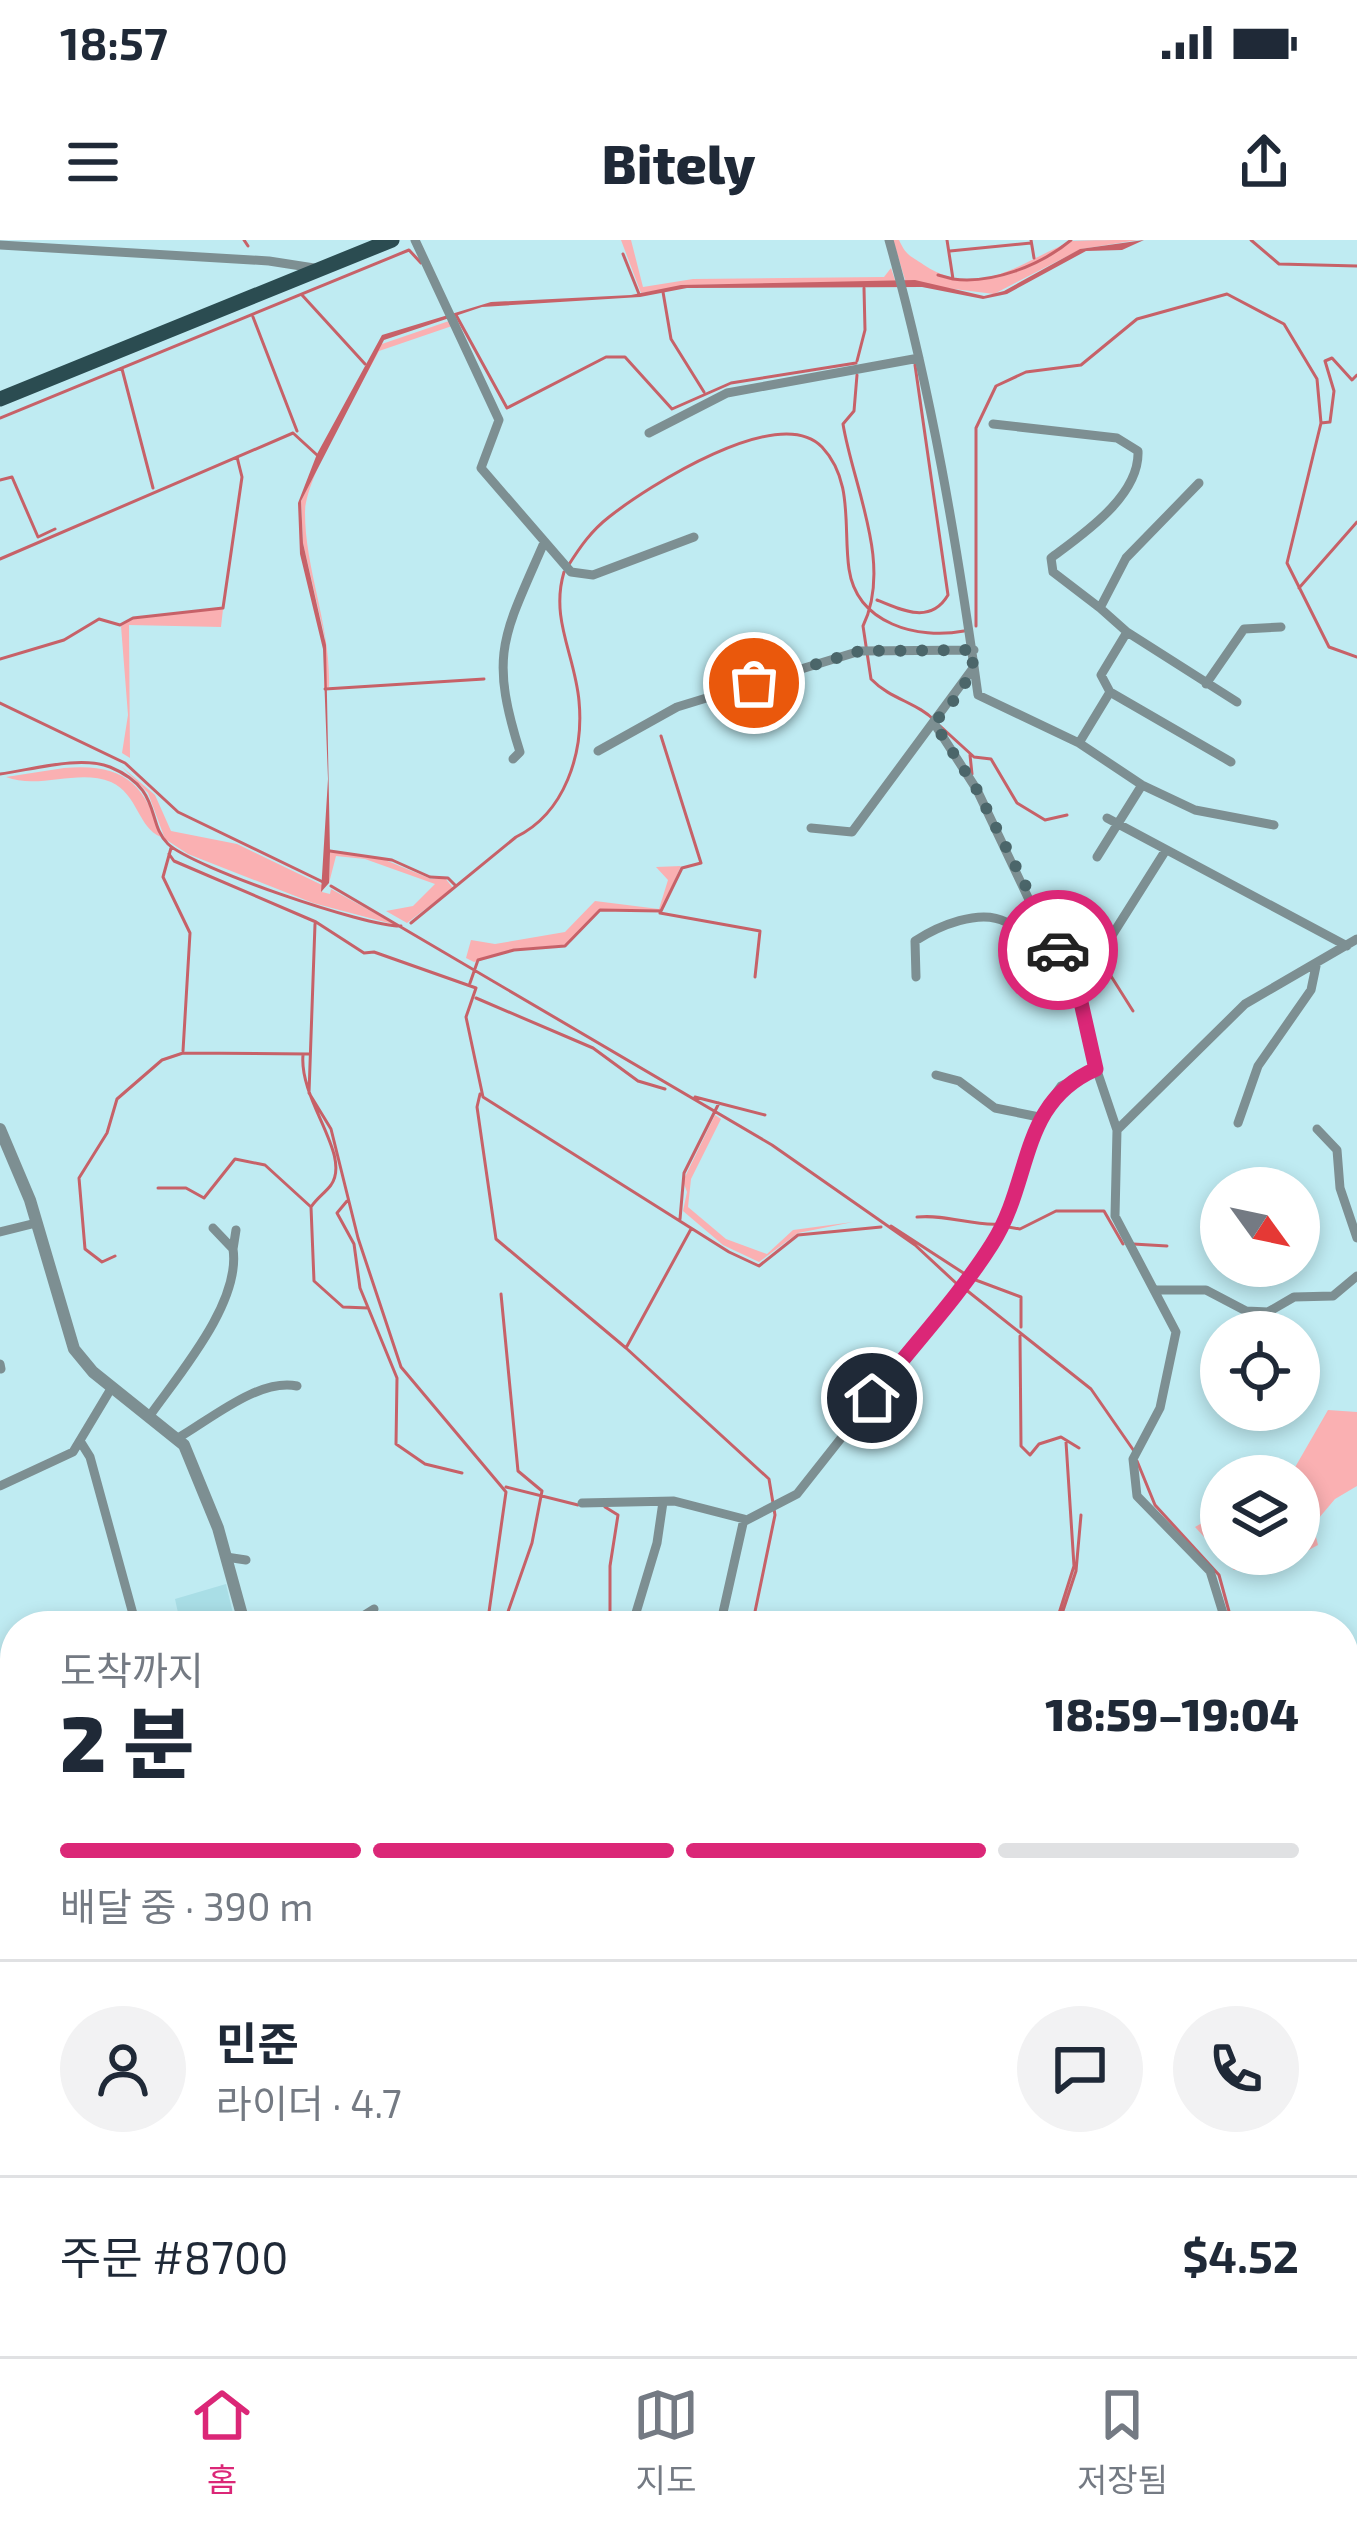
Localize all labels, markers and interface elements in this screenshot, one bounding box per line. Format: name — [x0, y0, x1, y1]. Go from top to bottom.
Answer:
text: 18:57 — [60, 15, 168, 69]
icon: menu — [60, 129, 126, 195]
icon: share — [1231, 129, 1297, 195]
text: Bitely — [602, 130, 755, 195]
pin — [703, 632, 805, 734]
icon: bag — [721, 650, 787, 716]
courier — [998, 890, 1118, 1010]
icon: car — [1025, 917, 1091, 983]
north arrow — [1200, 1167, 1320, 1287]
map controls — [1200, 1167, 1320, 1575]
button: locate — [1200, 1311, 1320, 1431]
pin — [821, 1347, 923, 1449]
icon: home — [839, 1365, 905, 1431]
button: layers — [1200, 1455, 1320, 1575]
text: 도착까지 — [60, 1646, 204, 1693]
text: 18:59–19:04 — [1045, 1686, 1299, 1740]
text: 2 분 — [60, 1694, 194, 1788]
text: 배달 중 · 390 m — [60, 1882, 313, 1929]
button: person — [60, 2006, 186, 2132]
button: chat — [1017, 2006, 1143, 2132]
button: phone — [1173, 2006, 1299, 2132]
text: 민준 — [216, 2015, 299, 2069]
text: 라이더 · 4.7 — [216, 2079, 402, 2126]
text: $4.52 — [1182, 2228, 1299, 2282]
text: 주문 #8700 — [60, 2229, 288, 2283]
tab: 홈 — [189, 2382, 255, 2502]
tab: 지도 — [633, 2382, 699, 2502]
tab: 저장됨 — [1077, 2382, 1168, 2502]

